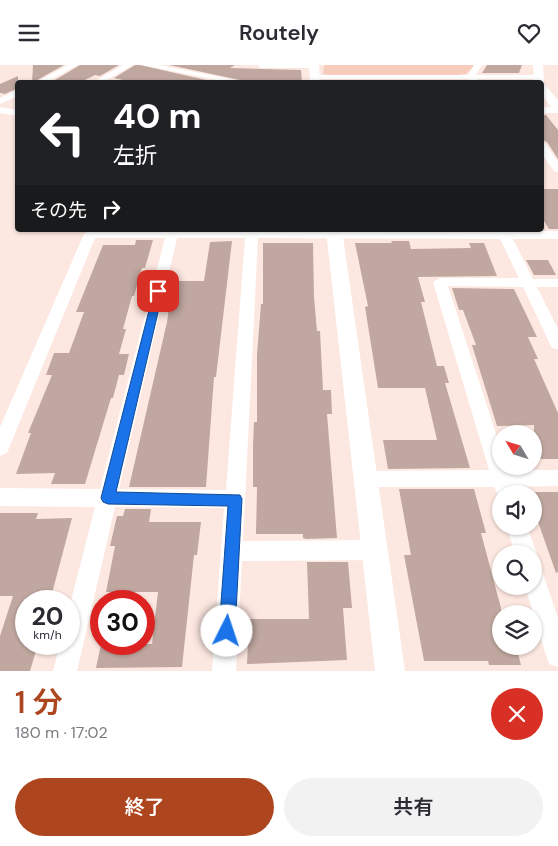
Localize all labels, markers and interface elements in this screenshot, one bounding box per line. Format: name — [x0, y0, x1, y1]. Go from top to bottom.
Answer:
text: Routely — [239, 18, 319, 47]
icon: menu — [15, 19, 43, 47]
icon: heart — [515, 19, 543, 47]
text: 40 m — [113, 93, 202, 139]
icon: left — [30, 100, 95, 165]
text: 左折 — [113, 141, 157, 170]
icon: right — [97, 195, 125, 223]
text: その先 — [30, 198, 87, 223]
pin — [137, 270, 179, 312]
icon: arrive — [144, 277, 172, 305]
north arrow — [492, 425, 542, 475]
map controls — [492, 425, 542, 655]
button: sound — [492, 485, 542, 535]
button: search — [492, 545, 542, 595]
speed limit sign: 30 — [90, 590, 155, 655]
text: 20 — [32, 600, 63, 633]
position arrow — [200, 604, 252, 656]
button: layers — [492, 605, 542, 655]
text: km/h — [33, 627, 62, 643]
text: 1 分 — [15, 683, 63, 722]
button: close — [491, 688, 543, 740]
text: 180 m · 17:02 — [15, 722, 108, 743]
button: 終了 — [15, 778, 274, 836]
button: 共有 — [284, 778, 543, 836]

